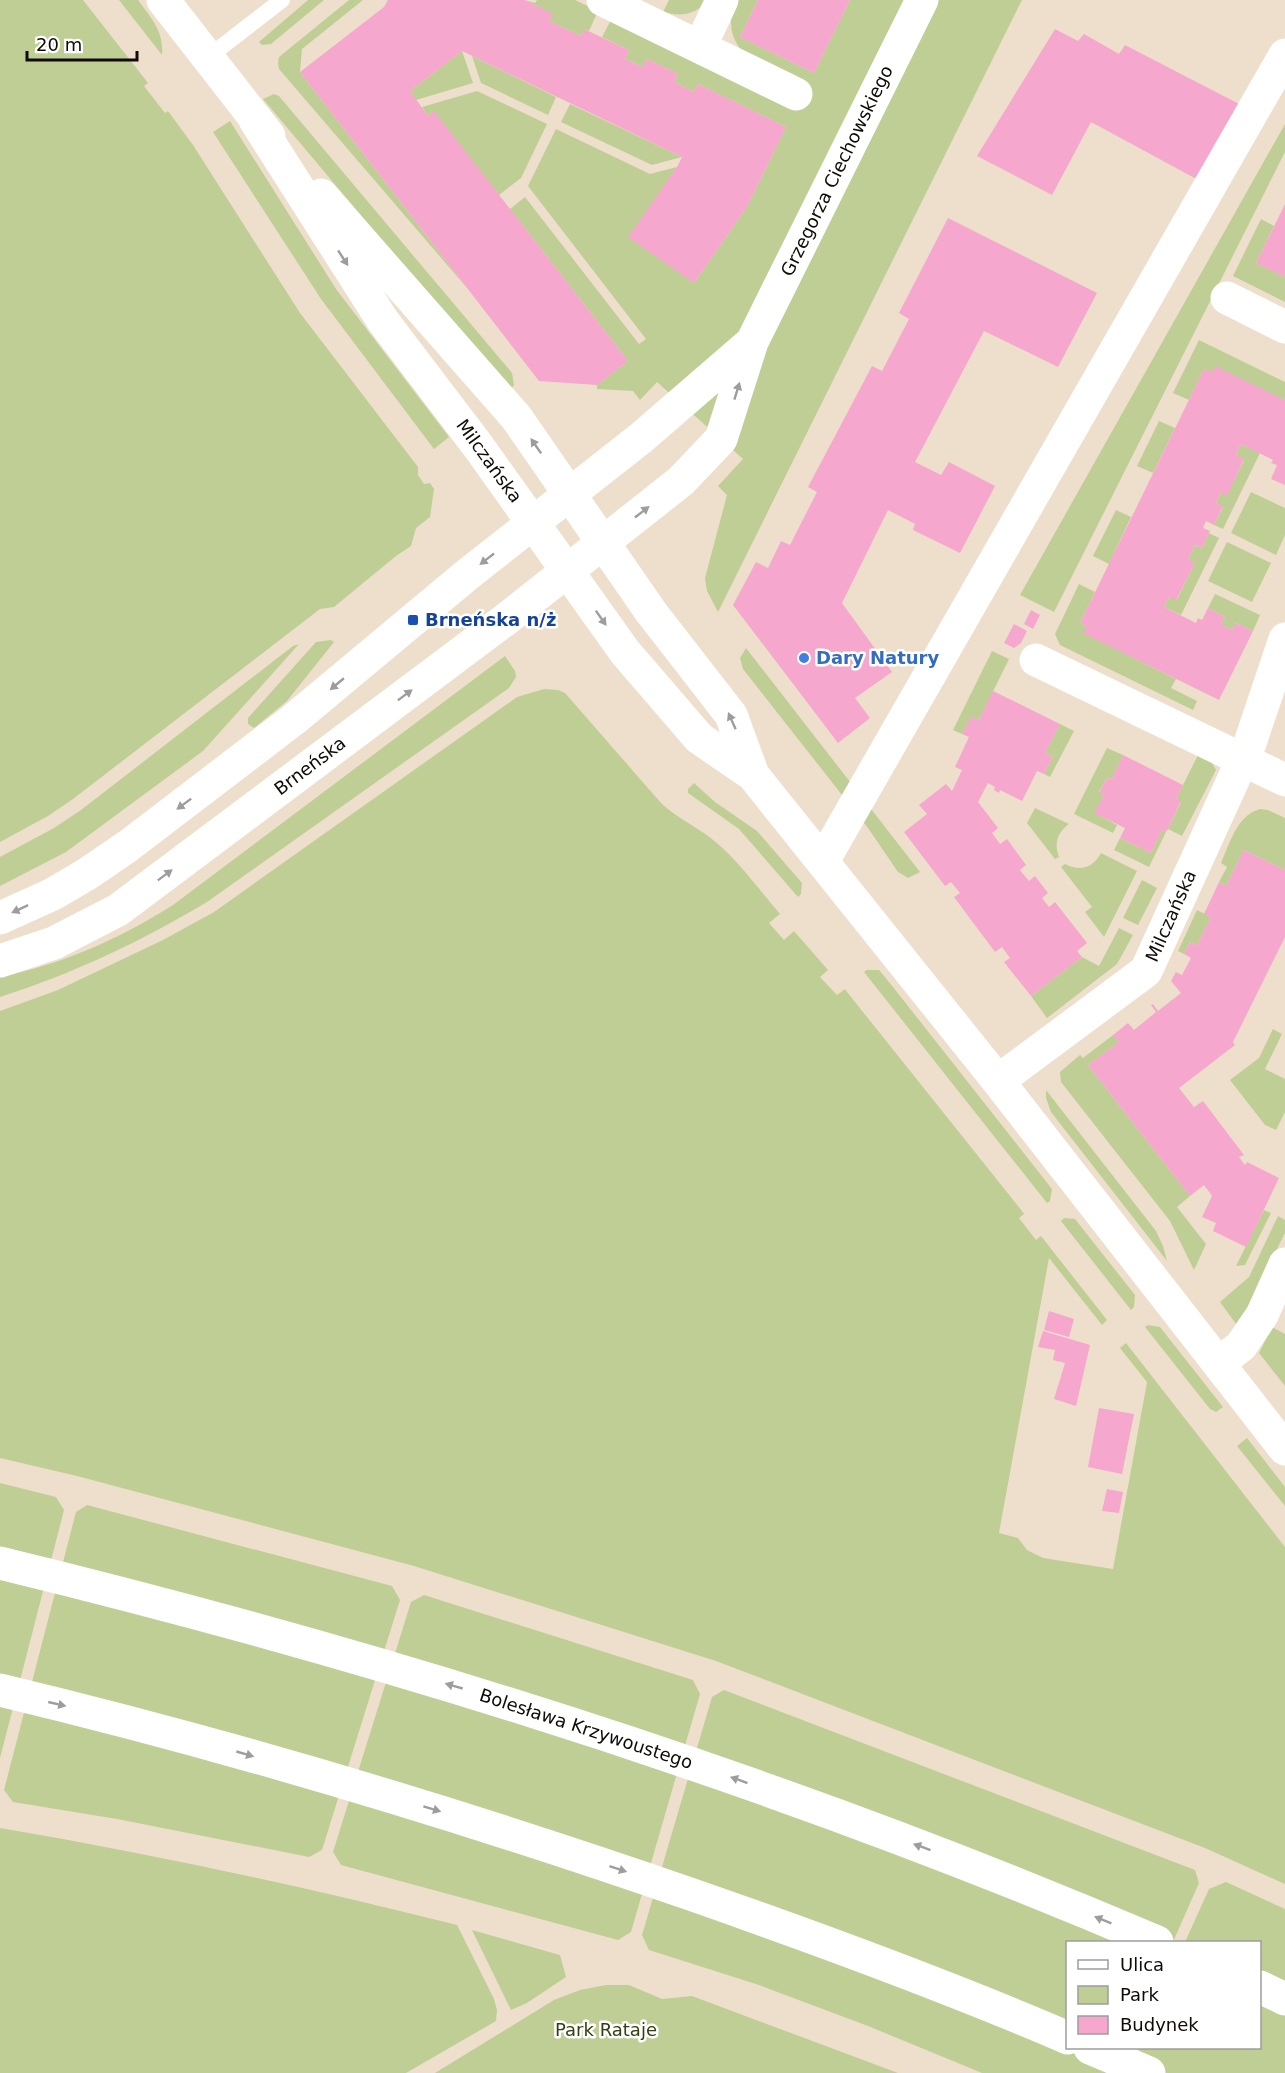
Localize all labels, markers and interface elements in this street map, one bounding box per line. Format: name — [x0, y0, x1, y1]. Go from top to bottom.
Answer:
scale bar — [27, 24, 136, 62]
text: 20 m — [36, 34, 82, 55]
street label: Grzegorza Ciechowskiego — [776, 62, 897, 280]
one-way arrow — [337, 250, 348, 266]
one-way arrow — [732, 382, 742, 400]
street label: Milczańska — [452, 415, 527, 506]
one-way arrow — [530, 438, 542, 454]
one-way arrow — [634, 505, 650, 518]
one-way arrow — [479, 552, 495, 565]
place label: Brneńska n/ż — [425, 609, 556, 630]
one-way arrow — [595, 610, 607, 626]
marker: Brneńska n/ż — [406, 613, 420, 627]
place label: Dary Natury — [816, 647, 939, 668]
marker: Dary Natury — [797, 651, 811, 665]
one-way arrow — [329, 677, 345, 690]
one-way arrow — [397, 689, 413, 701]
one-way arrow — [728, 712, 737, 729]
street label: Brneńska — [270, 732, 349, 799]
one-way arrow — [176, 797, 191, 809]
street label: Milczańska — [1141, 867, 1200, 965]
one-way arrow — [157, 869, 173, 881]
one-way arrow — [11, 904, 29, 914]
one-way arrow — [445, 1681, 463, 1691]
street label: Bolesława Krzywoustego — [477, 1684, 695, 1773]
one-way arrow — [48, 1699, 66, 1709]
one-way arrow — [236, 1750, 254, 1759]
one-way arrow — [730, 1775, 748, 1784]
one-way arrow — [423, 1805, 441, 1814]
one-way arrow — [912, 1842, 930, 1852]
one-way arrow — [609, 1865, 627, 1875]
one-way arrow — [1094, 1914, 1112, 1924]
legend — [1066, 1941, 1261, 2049]
text: Ulica — [1120, 1954, 1164, 1975]
text: Park — [1120, 1984, 1159, 2005]
text: Budynek — [1120, 2014, 1199, 2035]
park label: Park Rataje — [555, 2019, 657, 2040]

